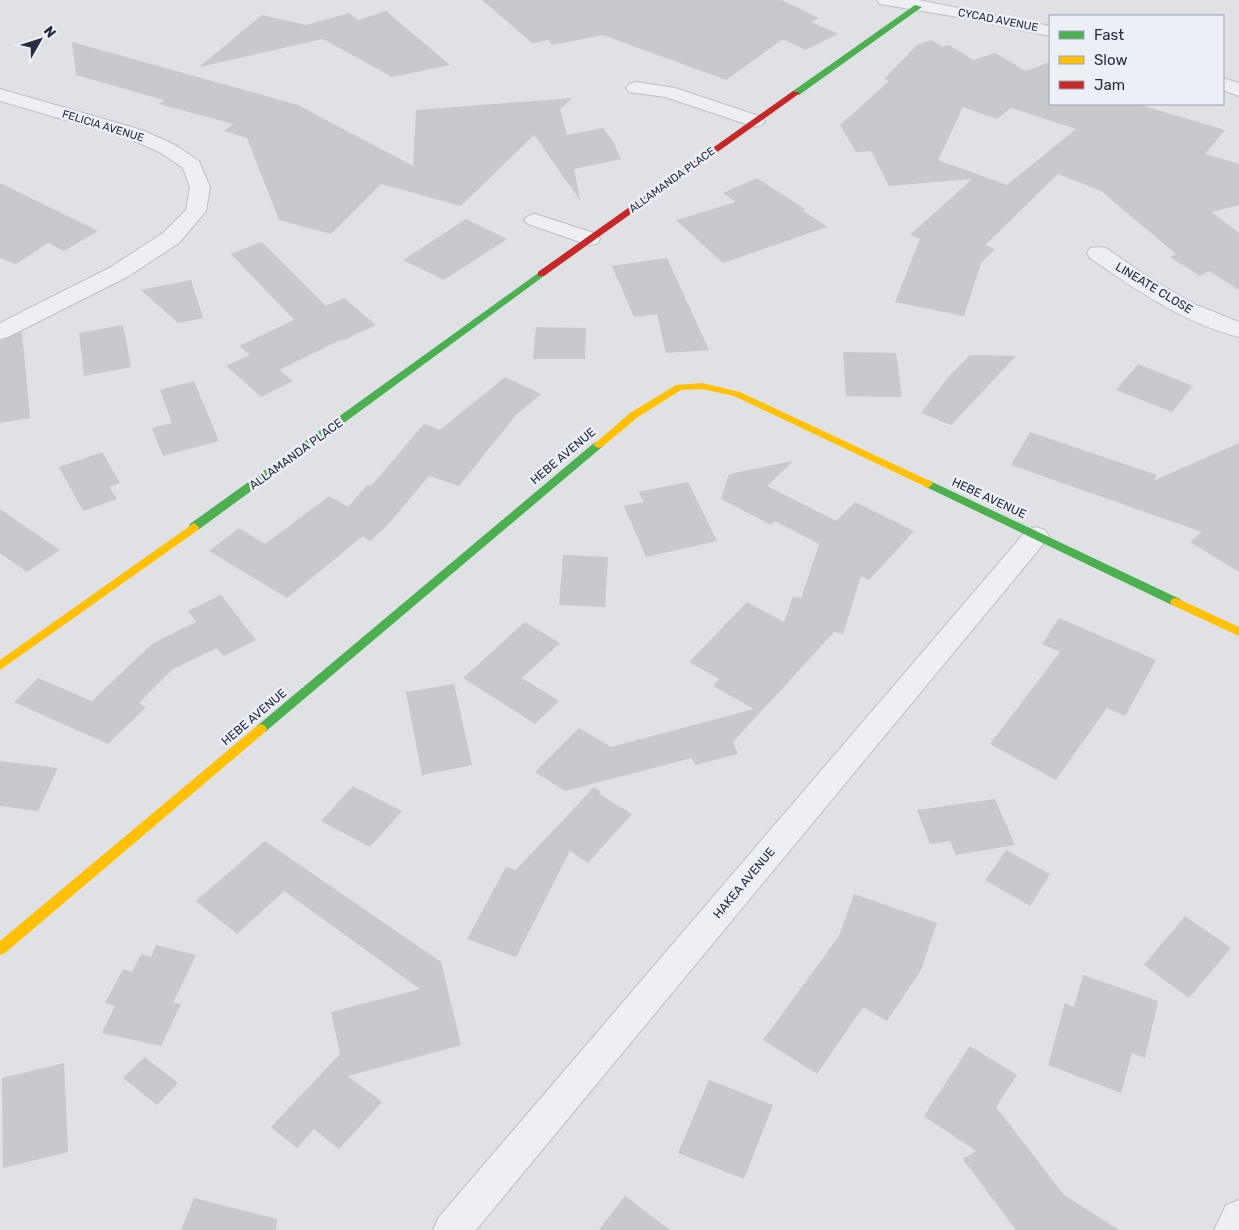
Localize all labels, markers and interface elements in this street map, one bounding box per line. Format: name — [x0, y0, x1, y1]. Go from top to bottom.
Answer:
street label: CYCAD AVENUE — [957, 6, 1039, 34]
north arrow — [15, 15, 65, 65]
legend — [1049, 15, 1224, 105]
text: N — [40, 23, 59, 41]
text: Fast — [1094, 26, 1124, 44]
text: Slow — [1094, 51, 1127, 69]
text: Jam — [1094, 76, 1125, 94]
street label: FELICIA AVENUE — [61, 107, 146, 145]
street label: ALLAMANDA PLACE — [627, 144, 718, 215]
street label: LINEATE CLOSE — [1113, 259, 1195, 317]
street label: ALLAMANDA PLACE — [247, 415, 345, 493]
street label: HEBE AVENUE — [528, 425, 598, 487]
street label: HEBE AVENUE — [950, 475, 1028, 521]
street label: HEBE AVENUE — [219, 686, 289, 748]
street label: HAKEA AVENUE — [710, 845, 778, 921]

